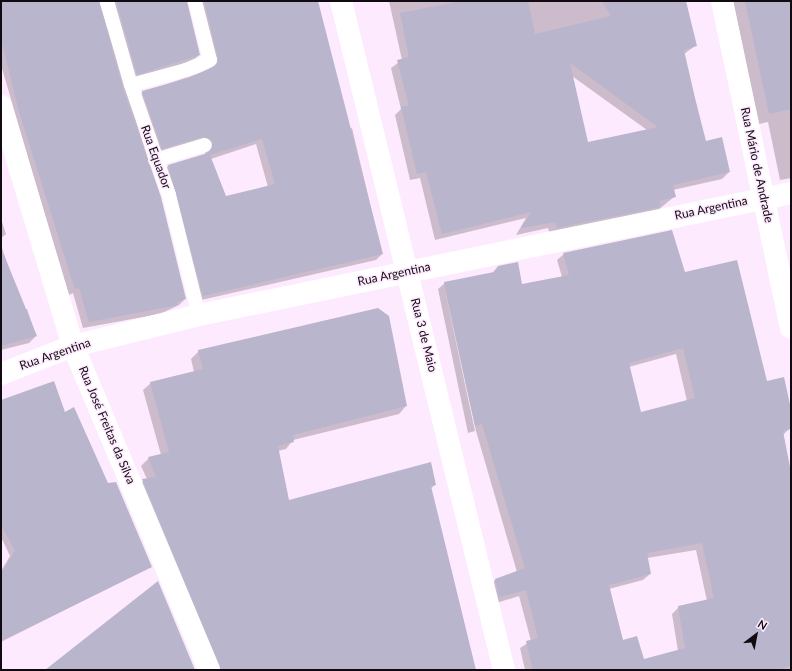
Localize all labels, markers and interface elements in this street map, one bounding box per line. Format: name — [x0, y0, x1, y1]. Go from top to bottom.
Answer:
street label: Rua Mário de Andrade — [738, 106, 776, 224]
street label: Rua Equador — [138, 123, 174, 191]
street label: Rua Argentina — [673, 193, 749, 223]
street label: Rua Argentina — [356, 259, 432, 289]
street label: Rua 3 de Maio — [408, 296, 440, 374]
street label: Rua Argentina — [17, 335, 93, 373]
street label: Rua José Freitas da Silva — [75, 364, 139, 486]
north arrow — [736, 615, 776, 655]
text: N — [756, 617, 770, 632]

